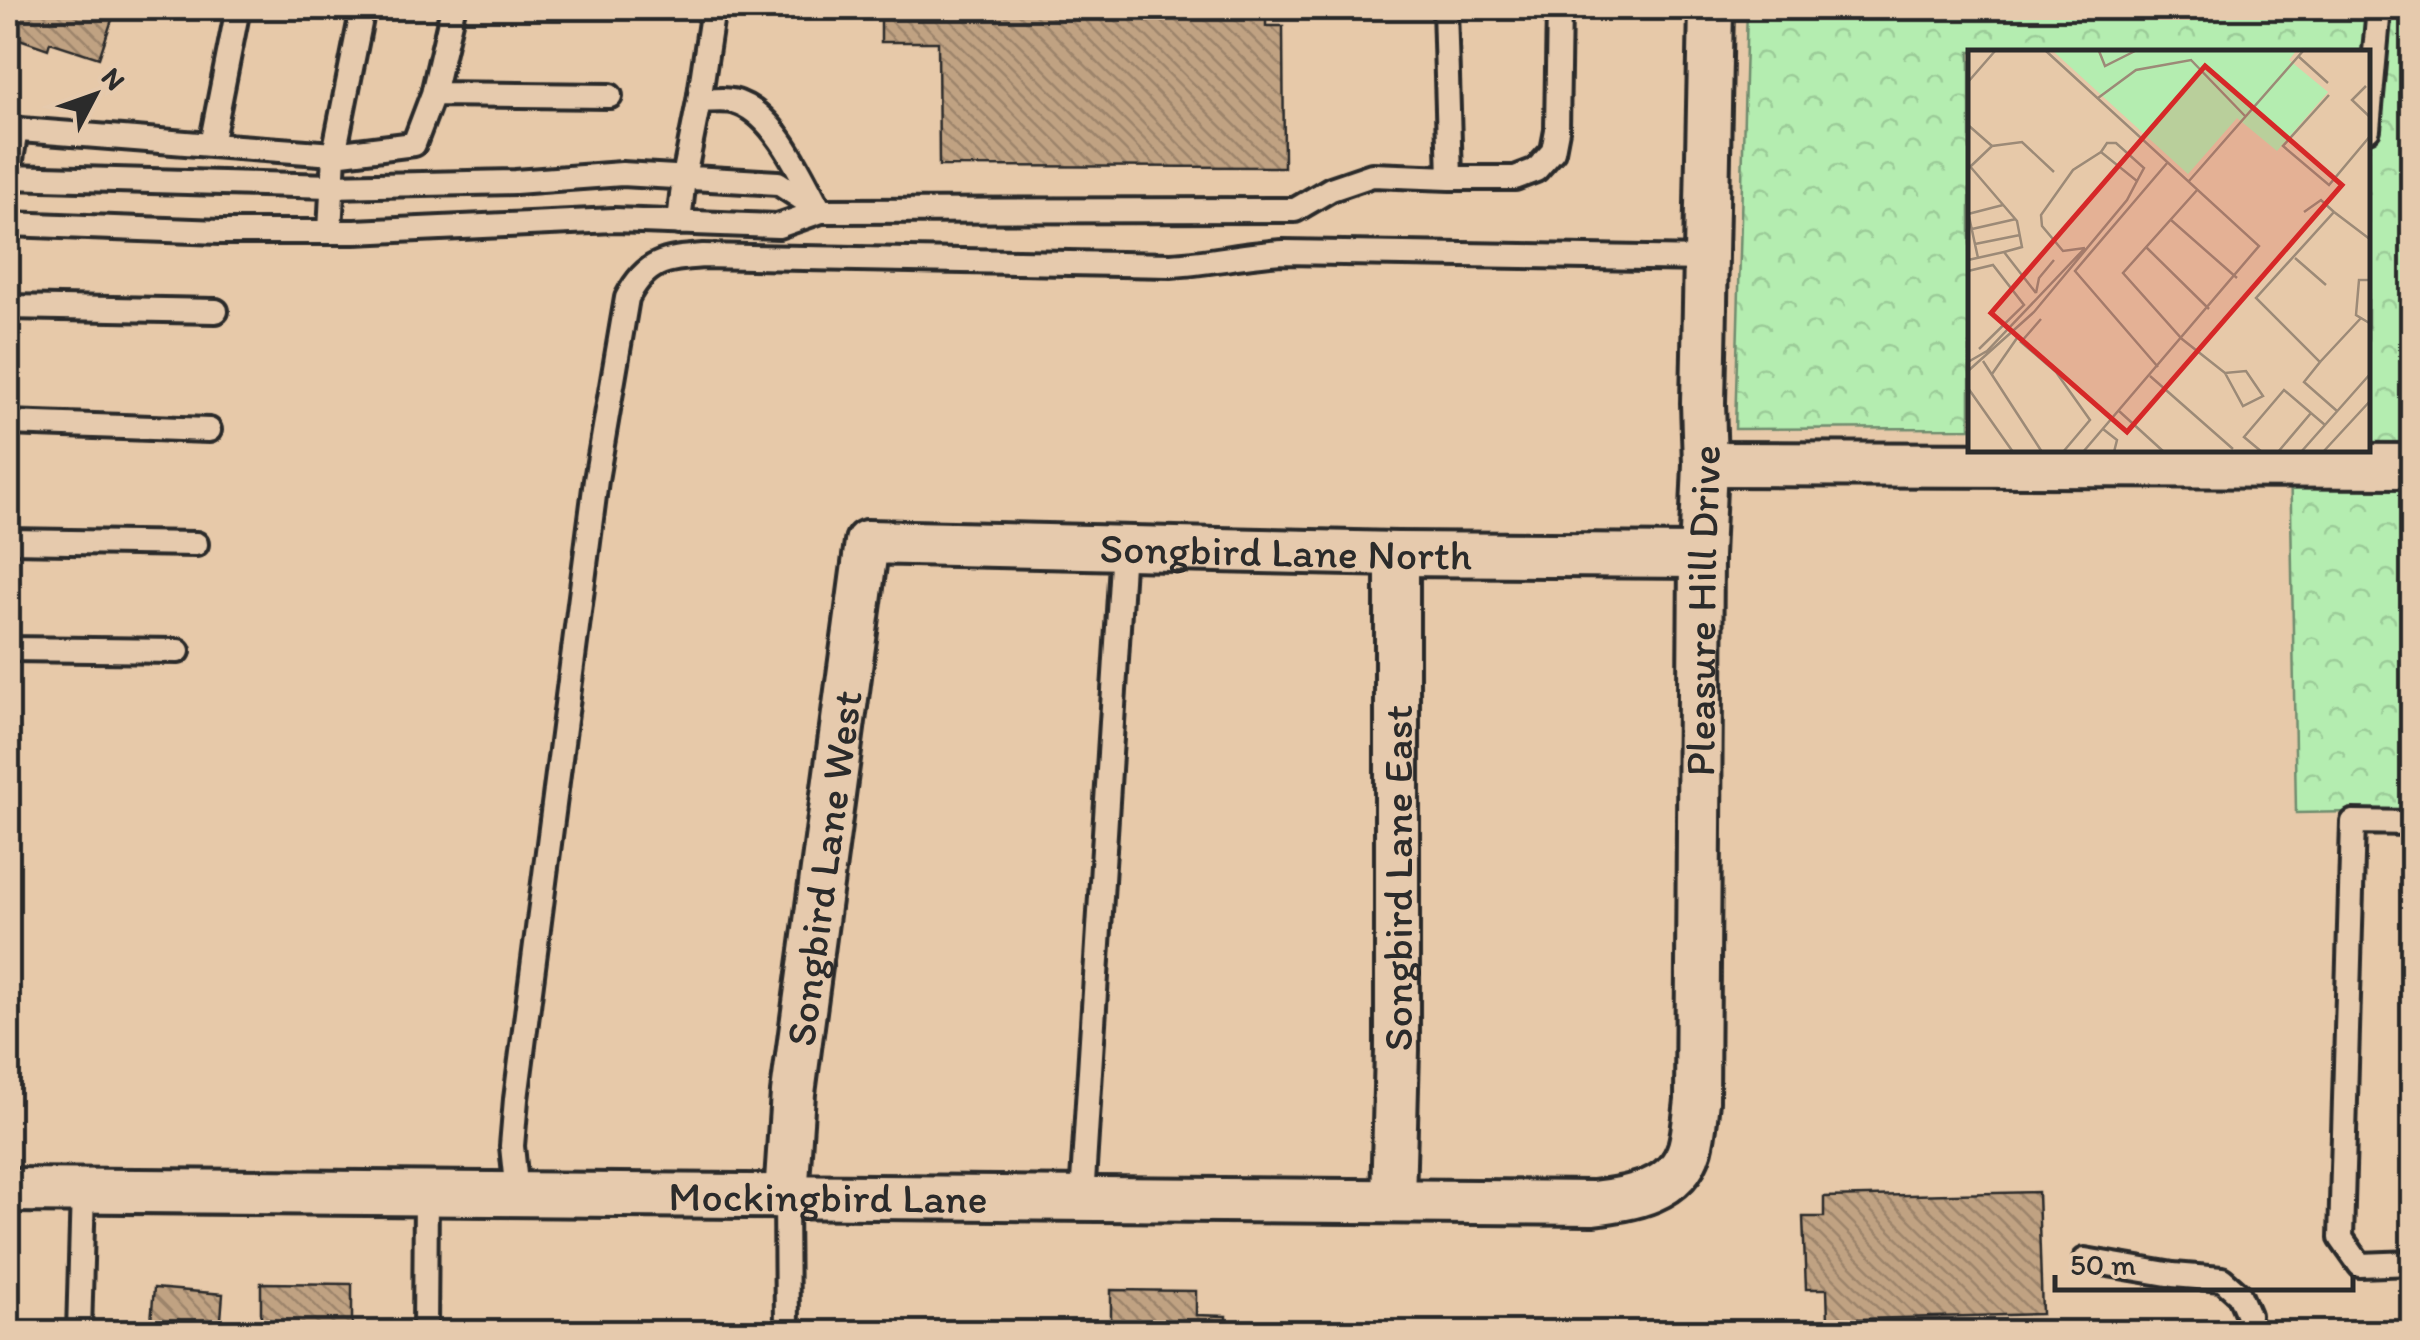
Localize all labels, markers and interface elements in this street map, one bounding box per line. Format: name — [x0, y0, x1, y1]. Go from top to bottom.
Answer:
north arrow — [45, 45, 145, 145]
inset map — [1968, 50, 2370, 452]
text: N — [95, 60, 133, 97]
street label: Pleasure Hill Drive — [1674, 444, 1731, 777]
street label: Songbird Lane North — [1099, 522, 1472, 580]
street label: Songbird Lane West — [774, 687, 872, 1049]
street label: Songbird Lane East — [1372, 705, 1423, 1051]
street label: Mockingbird Lane — [668, 1170, 988, 1224]
scale bar — [2055, 1230, 2352, 1292]
text: 50 m — [2070, 1246, 2136, 1283]

